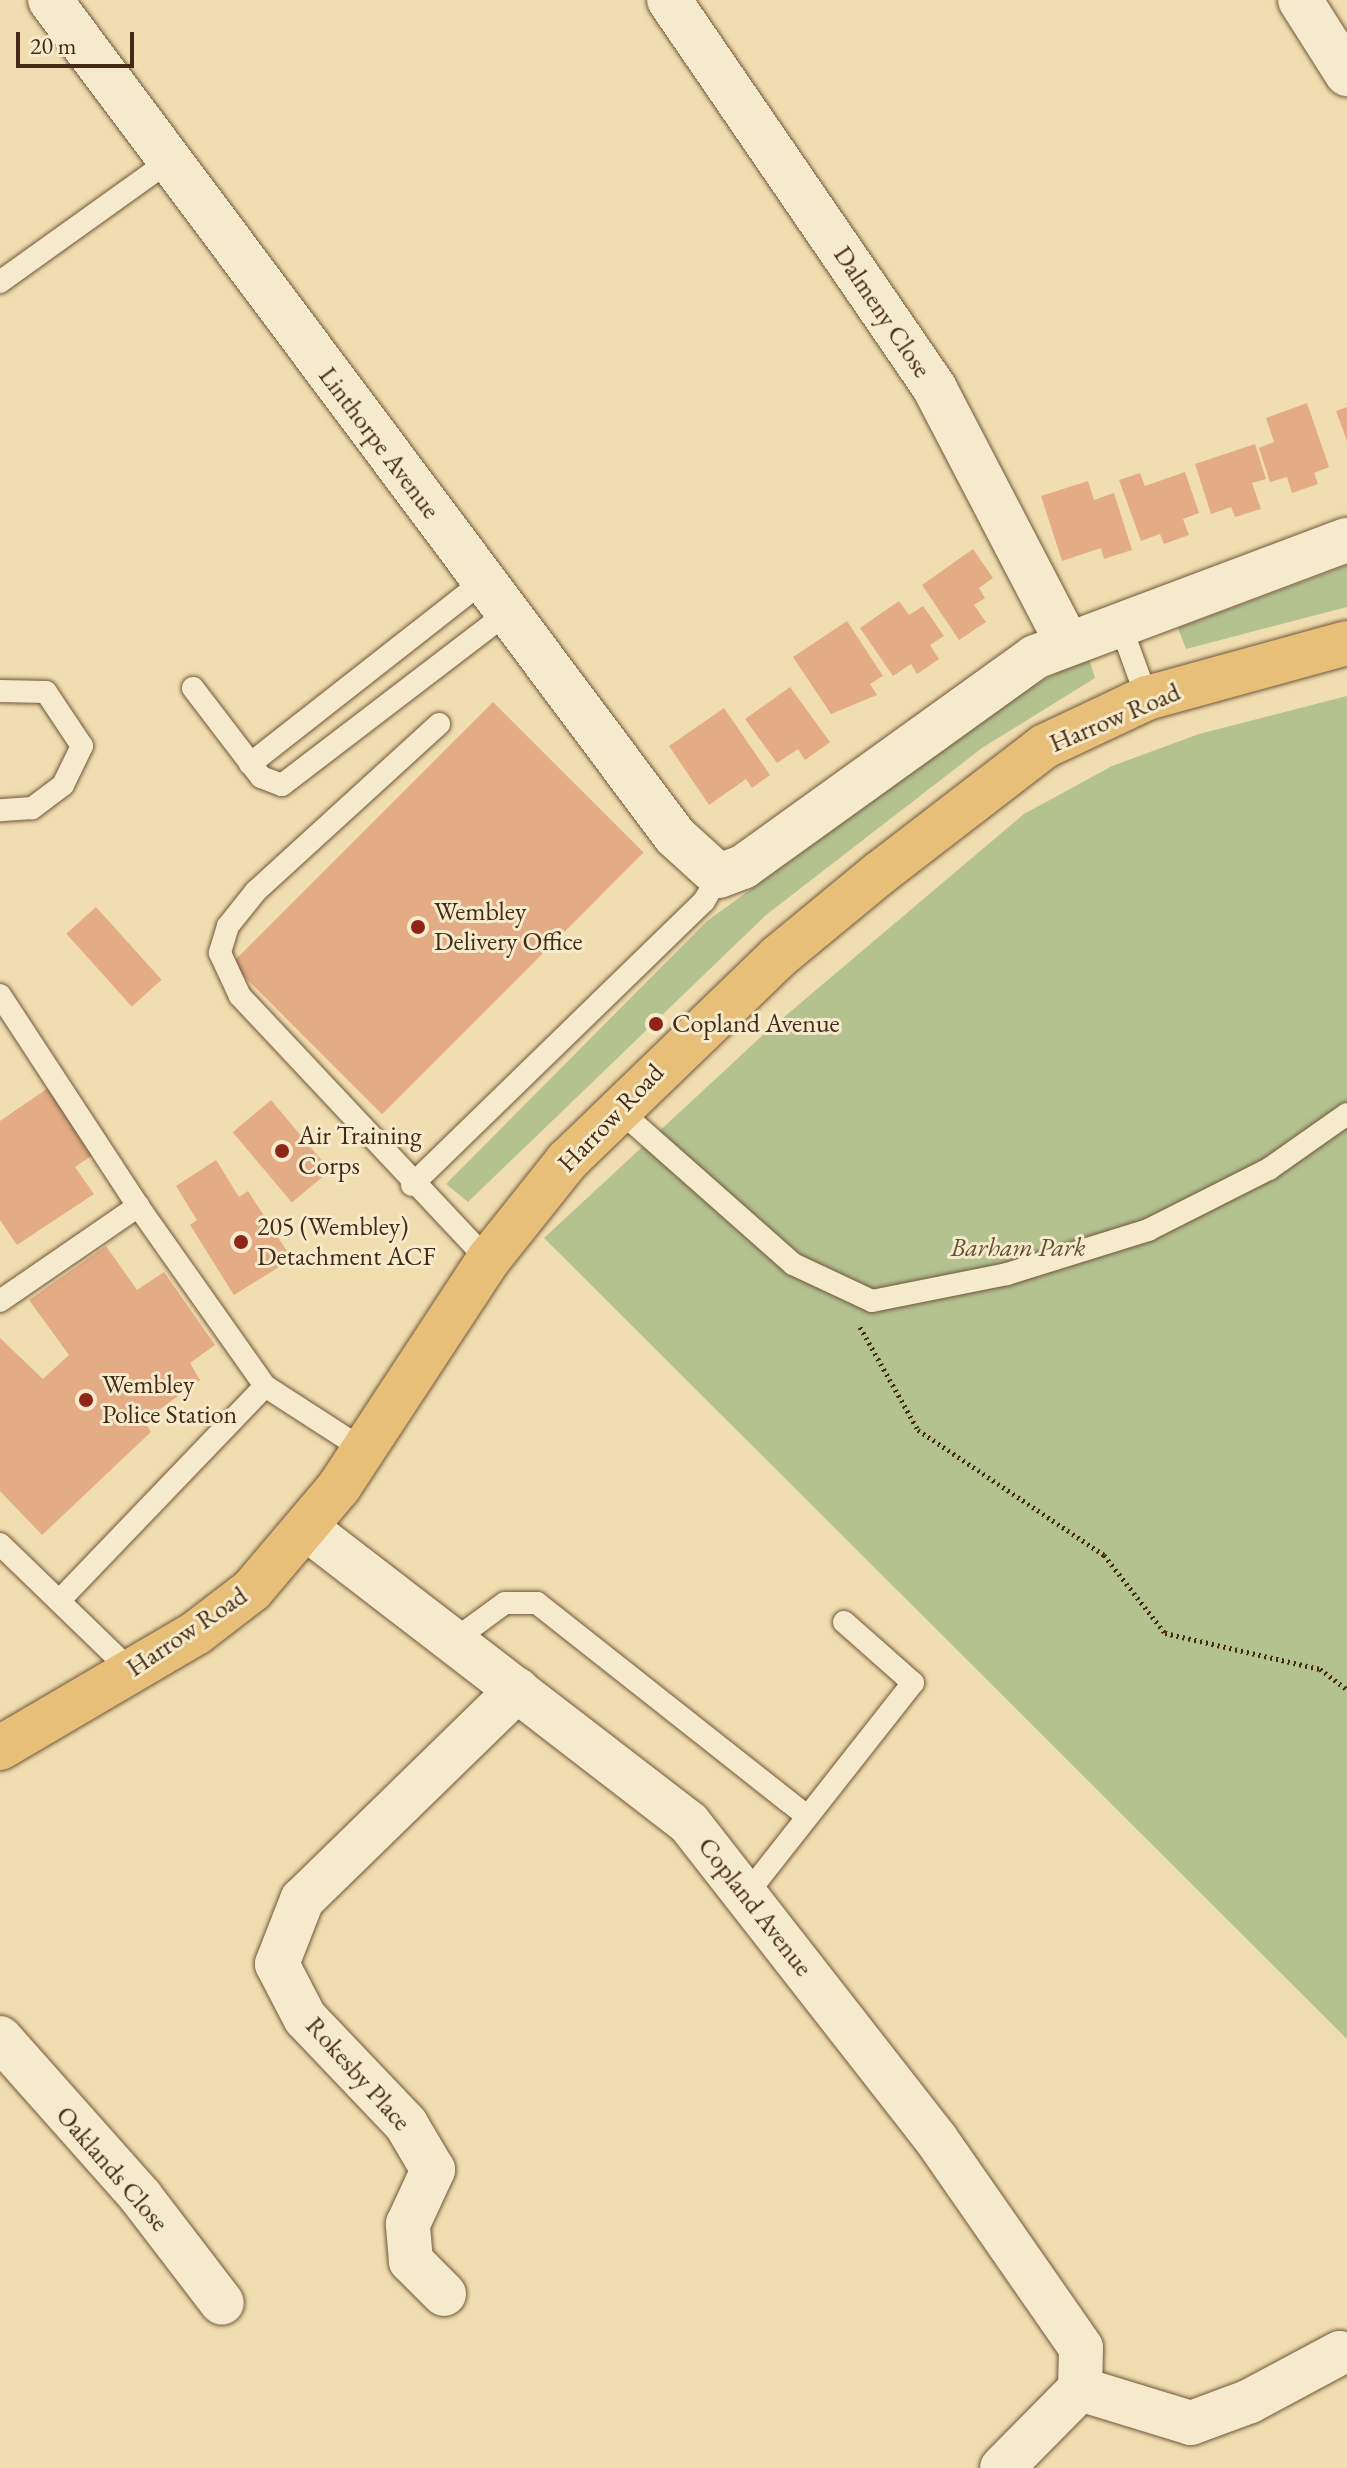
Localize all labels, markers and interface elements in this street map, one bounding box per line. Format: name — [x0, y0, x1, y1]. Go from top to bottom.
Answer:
scale bar — [20, 16, 138, 66]
text: 20 m — [30, 30, 77, 61]
street label: Dalmeny Close — [827, 240, 937, 384]
street label: Linthorpe Avenue — [312, 361, 446, 525]
street label: Harrow Road — [1045, 677, 1185, 759]
place label: Wembley Delivery Office — [434, 896, 583, 958]
marker: Wembley Delivery Office — [409, 918, 427, 936]
place label: Copland Avenue — [672, 1008, 840, 1040]
marker: Copland Avenue — [647, 1015, 665, 1033]
street label: Harrow Road — [552, 1057, 670, 1179]
place label: Air Training Corps — [298, 1120, 422, 1182]
marker: Air Training Corps — [273, 1142, 291, 1160]
place label: 205 (Wembley) Detachment ACF — [257, 1211, 436, 1272]
park label: Barham Park — [950, 1232, 1086, 1264]
marker: 205 (Wembley) Detachment ACF — [232, 1233, 250, 1251]
place label: Wembley Police Station — [102, 1369, 237, 1430]
marker: Wembley Police Station — [77, 1391, 95, 1409]
street label: Harrow Road — [121, 1580, 253, 1684]
street label: Copland Avenue — [691, 1831, 819, 1983]
street label: Rokesby Place — [299, 2011, 417, 2137]
street label: Oaklands Close — [49, 2100, 175, 2238]

